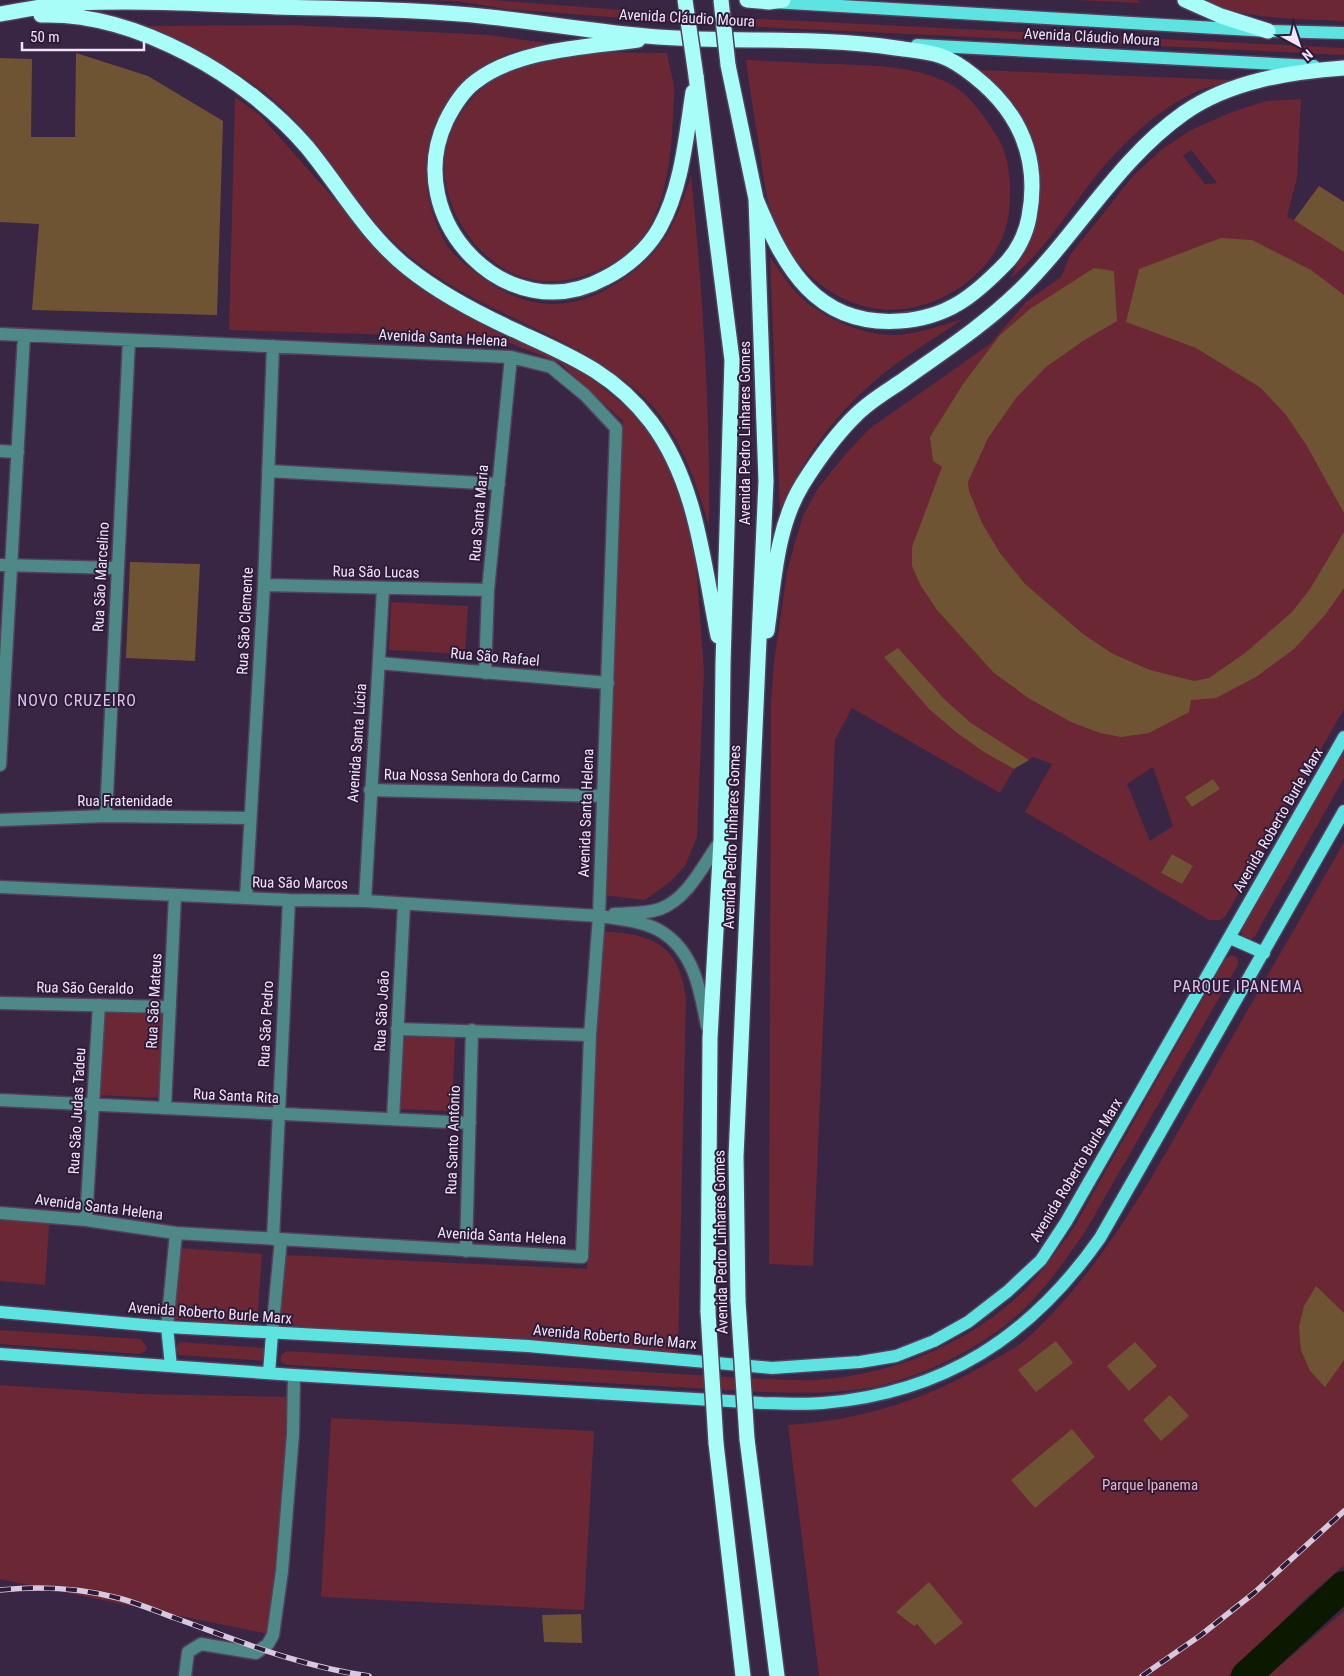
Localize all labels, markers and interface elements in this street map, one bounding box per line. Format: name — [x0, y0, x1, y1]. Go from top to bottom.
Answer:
street label: Avenida Cláudio Moura — [619, 5, 755, 31]
scale bar — [22, 20, 145, 52]
north arrow — [1274, 20, 1324, 70]
street label: Avenida Cláudio Moura — [1024, 24, 1160, 50]
text: 50 m — [30, 28, 60, 46]
text: N — [1299, 46, 1316, 64]
street label: Avenida Santa Helena — [378, 326, 508, 350]
street label: Avenida Pedro Linhares Gomes — [736, 341, 754, 525]
street label: Rua Santa Maria — [466, 464, 492, 562]
street label: Rua São Marcelino — [89, 521, 113, 633]
street label: Rua São Lucas — [332, 562, 420, 582]
street label: Rua São Clemente — [233, 567, 257, 675]
street label: Rua São Rafael — [450, 644, 540, 670]
street label: Avenida Santa Lúcia — [344, 683, 370, 803]
district label: NOVO CRUZEIRO — [17, 691, 137, 710]
street label: Avenida Roberto Burle Marx — [1229, 744, 1327, 896]
street label: Avenida Pedro Linhares Gomes — [720, 745, 744, 929]
street label: Avenida Santa Helena — [575, 748, 597, 878]
street label: Rua Nossa Senhora do Carmo — [384, 765, 560, 787]
street label: Rua Fratenidade — [77, 792, 173, 810]
street label: Rua São Marcos — [252, 873, 348, 893]
street label: Rua São Mateus — [143, 953, 166, 1049]
street label: Rua São João — [371, 970, 393, 1052]
district label: PARQUE IPANEMA — [1173, 977, 1303, 996]
street label: Rua São Geraldo — [36, 978, 134, 998]
street label: Rua São Pedro — [255, 980, 277, 1068]
street label: Rua São Judas Tadeu — [65, 1047, 89, 1175]
street label: Rua Santa Rita — [193, 1085, 279, 1107]
street label: Rua Santo Antônio — [442, 1085, 464, 1195]
street label: Avenida Roberto Burle Marx — [1026, 1095, 1126, 1245]
street label: Avenida Pedro Linhares Gomes — [710, 1150, 732, 1334]
street label: Avenida Santa Helena — [34, 1190, 164, 1224]
street label: Avenida Santa Helena — [437, 1224, 567, 1248]
street label: Avenida Roberto Burle Marx — [128, 1298, 293, 1328]
street label: Avenida Roberto Burle Marx — [532, 1321, 698, 1353]
park label: Parque Ipanema — [1102, 1476, 1198, 1494]

